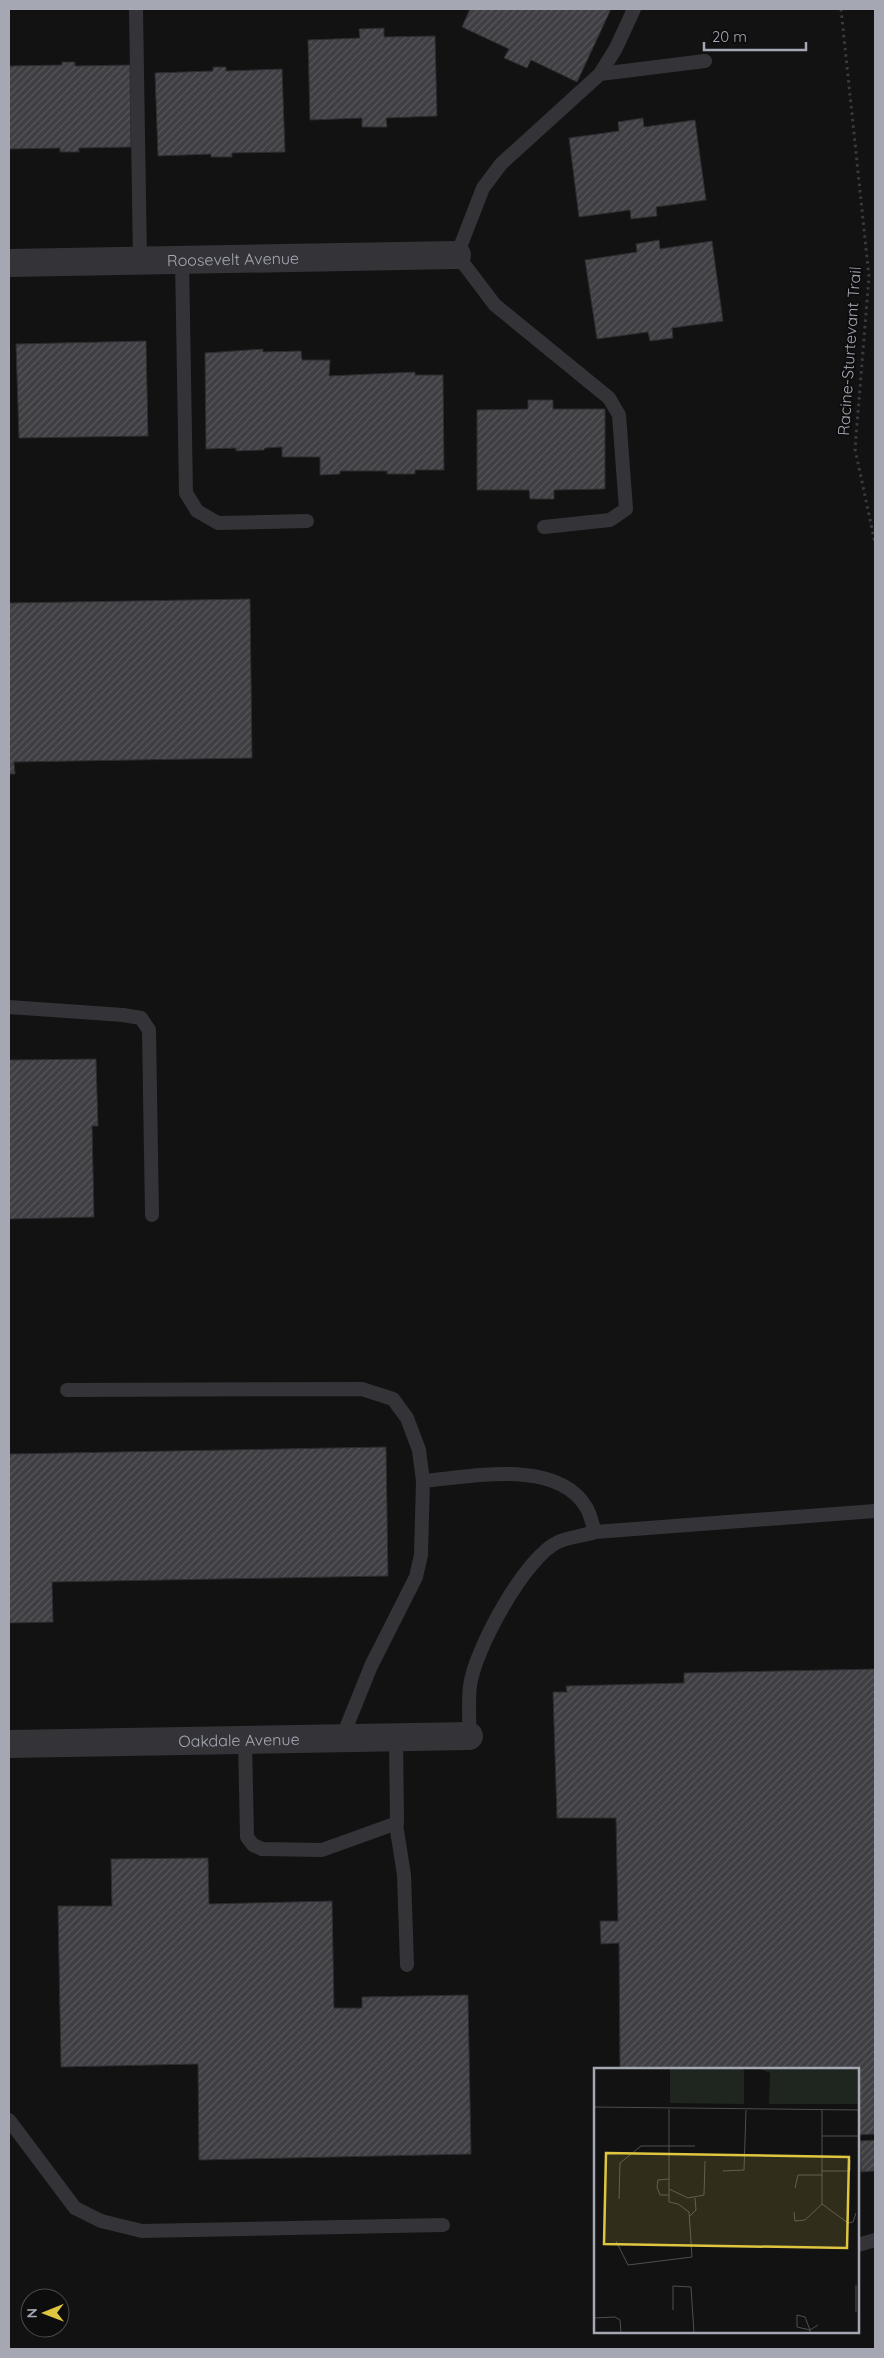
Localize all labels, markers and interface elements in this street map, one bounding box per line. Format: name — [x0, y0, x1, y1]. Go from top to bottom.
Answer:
scale bar — [704, 20, 806, 52]
text: 20 m — [712, 27, 747, 46]
street label: Roosevelt Avenue — [167, 248, 299, 270]
street label: Racine-Sturtevant Trail — [833, 266, 865, 436]
street label: Oakdale Avenue — [178, 1729, 300, 1751]
inset map — [594, 2068, 859, 2333]
north arrow — [20, 2288, 70, 2338]
text: N — [23, 2308, 41, 2319]

